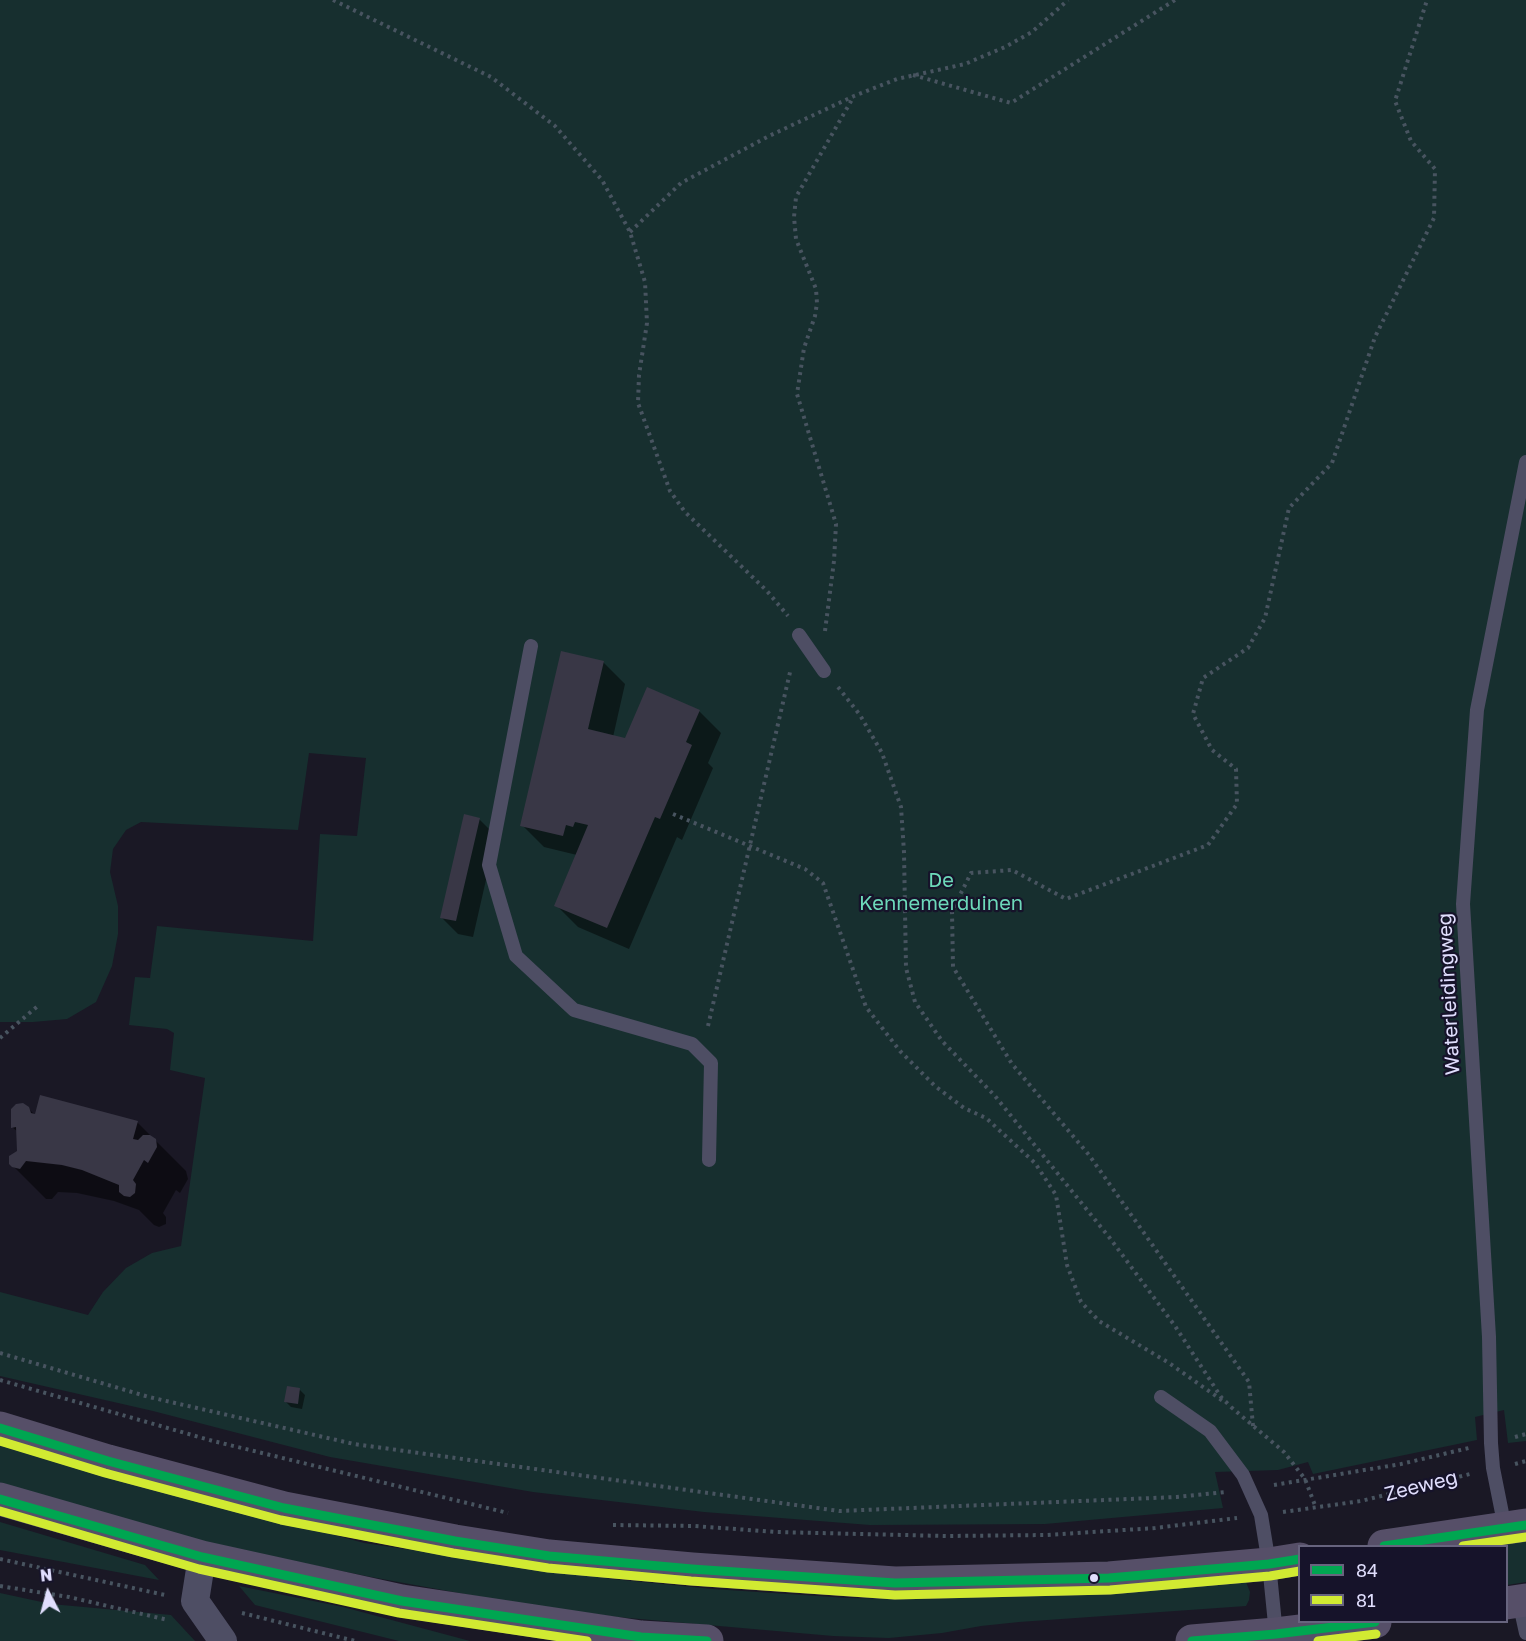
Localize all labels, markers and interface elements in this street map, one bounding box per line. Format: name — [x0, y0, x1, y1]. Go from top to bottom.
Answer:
park label: De Kennemerduinen — [859, 869, 1023, 916]
street label: Waterleidingweg — [1433, 912, 1465, 1076]
street label: Zeeweg — [1382, 1465, 1460, 1507]
legend — [1298, 1545, 1508, 1623]
text: 84 — [1356, 1559, 1378, 1581]
north arrow — [18, 1563, 78, 1623]
text: N — [39, 1565, 53, 1586]
unlabelled marker — [1088, 1572, 1100, 1584]
text: 81 — [1356, 1589, 1376, 1611]

